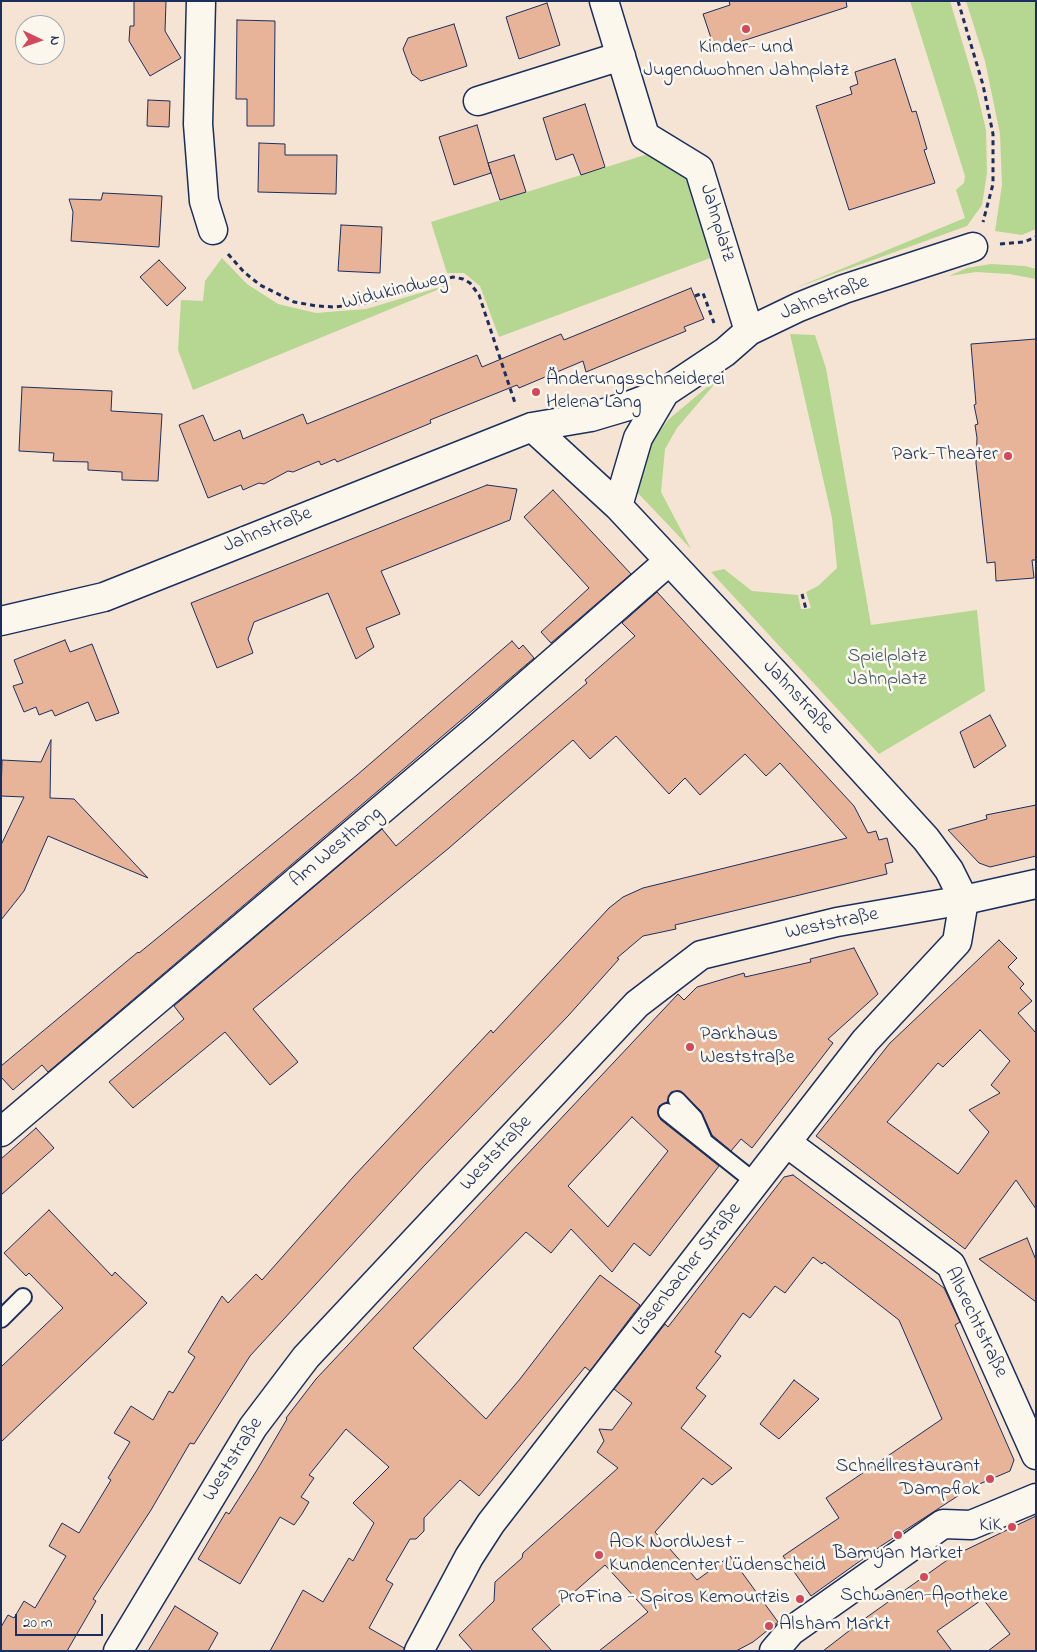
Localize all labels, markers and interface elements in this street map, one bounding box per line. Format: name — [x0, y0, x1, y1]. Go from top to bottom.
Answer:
north arrow — [15, 15, 65, 65]
marker: Kinder- und Jugendwohnen Jahnplatz — [740, 23, 752, 35]
text: N — [44, 35, 65, 46]
place label: Kinder- und Jugendwohnen Jahnplatz — [643, 37, 849, 84]
street label: Jahnplatz — [693, 181, 739, 265]
street label: Widukindweg — [340, 267, 450, 317]
street label: Jahnstraße — [777, 271, 873, 327]
place label: Änderungsschneiderei Helena Lang — [546, 369, 725, 416]
marker: Änderungsschneiderei Helena Lang — [530, 386, 542, 398]
place label: Park-Theater — [892, 444, 998, 468]
marker: Park-Theater — [1002, 450, 1014, 462]
street label: Jahnstraße — [220, 502, 316, 560]
park label: Spielplatz Jahnplatz — [847, 646, 927, 693]
street label: Jahnstraße — [756, 656, 838, 740]
street label: Am Westhang — [286, 802, 388, 894]
street label: Weststraße — [783, 903, 881, 947]
place label: Parkhaus Weststraße — [700, 1024, 795, 1071]
marker: Parkhaus Weststraße — [684, 1041, 696, 1053]
street label: Weststraße — [456, 1111, 538, 1197]
street label: Lösenbacher Straße — [628, 1199, 748, 1341]
street label: Albrechtstraße — [938, 1264, 1012, 1382]
street label: Weststraße — [199, 1413, 269, 1507]
place label: Schnellrestaurant Dampflok — [835, 1456, 980, 1503]
marker: Schnellrestaurant Dampflok — [984, 1473, 996, 1485]
place label: KiK — [979, 1515, 1002, 1539]
marker: KiK — [1006, 1521, 1018, 1533]
marker: Bamyan Market — [892, 1529, 904, 1541]
place label: AOK NordWest - Kundencenter Lüdenscheid — [609, 1532, 826, 1579]
place label: Bamyan Market — [833, 1543, 963, 1567]
marker: AOK NordWest - Kundencenter Lüdenscheid — [593, 1549, 605, 1561]
marker: Schwanen-Apotheke — [918, 1571, 930, 1583]
place label: Schwanen-Apotheke — [840, 1585, 1008, 1609]
place label: ProFina - Spiros Kemourtzis — [558, 1587, 790, 1611]
marker: ProFina - Spiros Kemourtzis — [794, 1593, 806, 1605]
scale bar — [18, 1604, 105, 1636]
text: 20 m — [23, 1612, 52, 1634]
place label: Alsham Markt — [779, 1614, 890, 1638]
marker: Alsham Markt — [763, 1620, 775, 1632]

